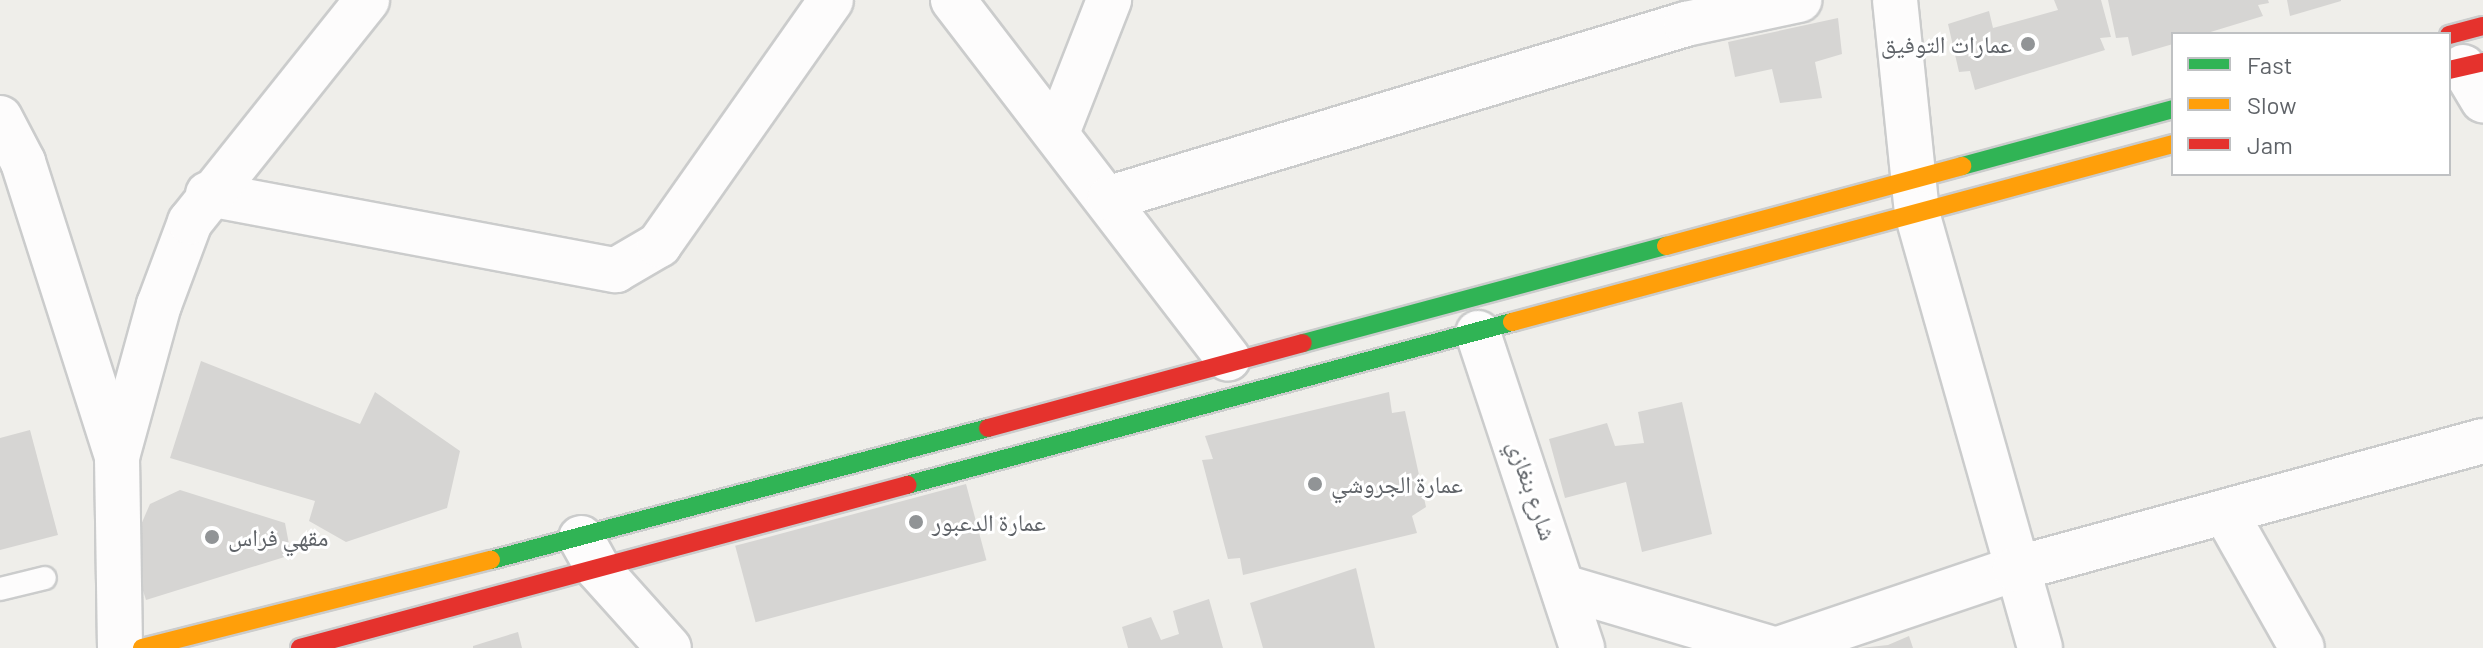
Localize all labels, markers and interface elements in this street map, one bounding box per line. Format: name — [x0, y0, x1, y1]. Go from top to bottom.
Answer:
place label: عمارات التوفيق — [1881, 30, 2012, 58]
legend — [2171, 32, 2451, 176]
marker: عمارات التوفيق — [2019, 35, 2037, 53]
text: Fast — [2247, 50, 2292, 79]
text: Slow — [2247, 90, 2296, 119]
text: Jam — [2247, 130, 2293, 159]
street label: شارع بنغازي — [1502, 436, 1564, 544]
place label: عمارة الجروشي — [1331, 470, 1463, 498]
marker: عمارة الجروشي — [1306, 475, 1324, 493]
place label: عمارة الدعبور — [932, 508, 1046, 536]
marker: عمارة الدعبور — [907, 513, 925, 531]
place label: مقهي فراس — [228, 523, 328, 551]
marker: مقهي فراس — [203, 528, 221, 546]

